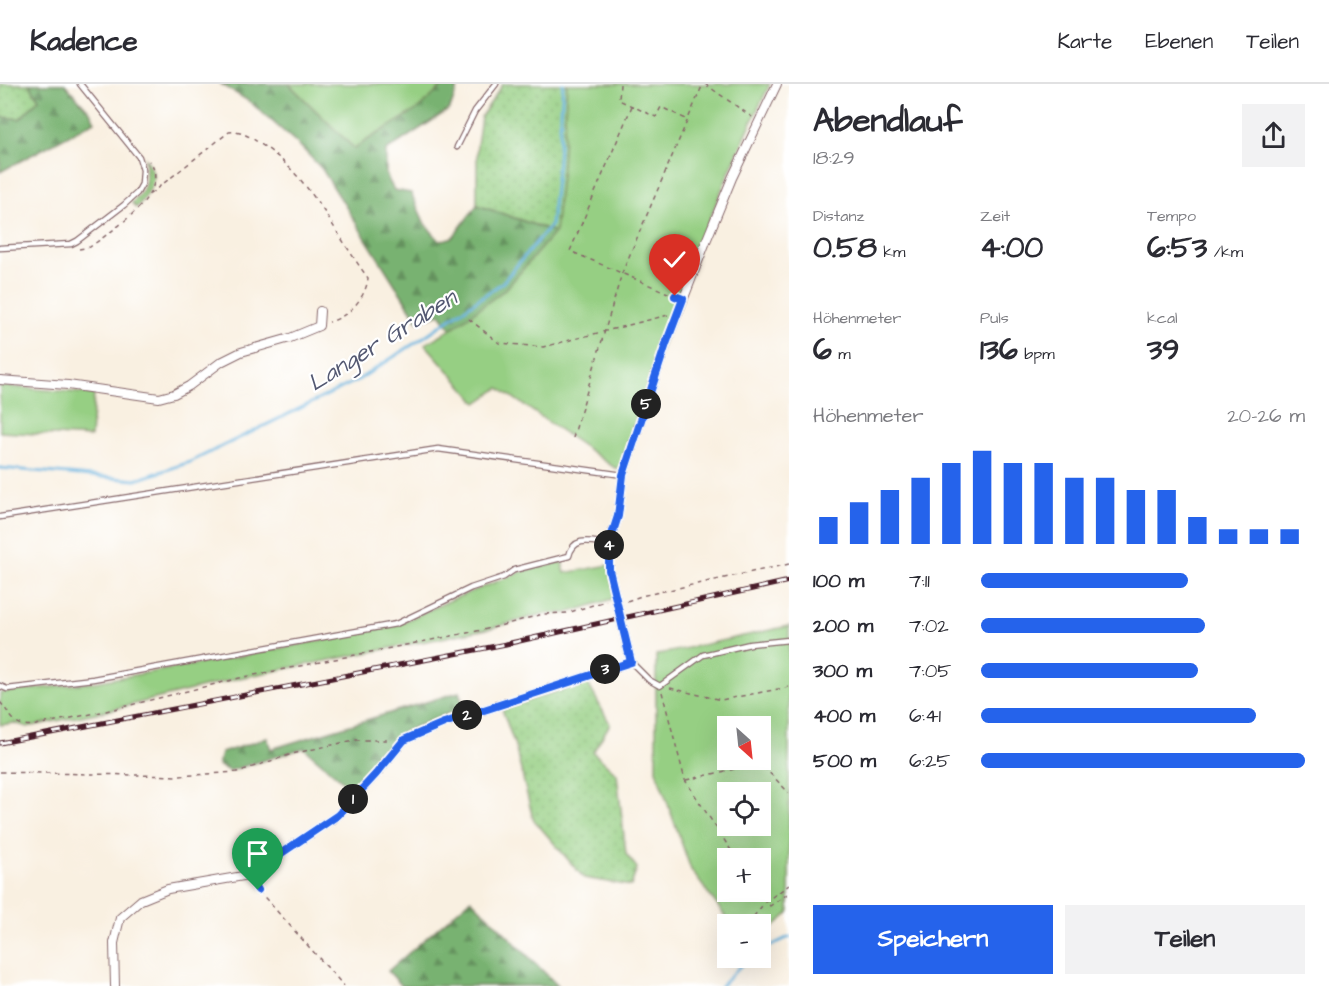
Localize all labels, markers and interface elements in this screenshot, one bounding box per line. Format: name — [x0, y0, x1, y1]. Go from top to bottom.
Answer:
text: Kadence — [30, 22, 138, 61]
text: Karte — [1057, 27, 1112, 56]
text: Ebenen — [1145, 27, 1213, 56]
text: Teilen — [1246, 27, 1299, 56]
text: Abendlauf — [813, 98, 962, 144]
button: share — [1242, 104, 1305, 167]
text: 18:29 — [813, 144, 855, 172]
text: Distanz — [813, 205, 864, 227]
text: Zeit — [980, 205, 1010, 227]
text: Tempo — [1147, 205, 1196, 227]
text: 0.58 — [813, 227, 877, 269]
text: 4:00 — [980, 227, 1043, 269]
text: 6:53 — [1147, 227, 1207, 269]
pin — [649, 234, 700, 296]
text: km — [877, 241, 906, 263]
text: /km — [1207, 241, 1243, 263]
icon: check — [658, 243, 691, 276]
water label: Langer Graben — [302, 280, 466, 401]
text: Höhenmeter — [813, 307, 901, 329]
text: Puls — [980, 307, 1009, 329]
text: kcal — [1147, 307, 1178, 329]
text: 6 — [813, 329, 832, 371]
text: 136 — [980, 329, 1018, 371]
text: 39 — [1147, 329, 1179, 371]
text: m — [832, 343, 851, 365]
text: bpm — [1018, 343, 1055, 365]
pin: 5 — [631, 389, 661, 419]
text: 5 — [640, 393, 652, 415]
text: Höhenmeter — [813, 402, 923, 430]
text: 20–26 m — [1227, 402, 1305, 430]
pin: 4 — [594, 530, 624, 560]
text: 4 — [604, 534, 614, 556]
text: 100 m — [813, 567, 864, 595]
text: 7:11 — [909, 567, 930, 595]
text: 200 m — [813, 612, 873, 640]
text: 7:02 — [909, 612, 949, 640]
pin: 3 — [590, 654, 620, 684]
text: 300 m — [813, 657, 872, 685]
text: 7:05 — [909, 657, 951, 685]
text: 3 — [601, 658, 609, 680]
pin: 2 — [452, 700, 482, 730]
text: 400 m — [813, 702, 875, 730]
text: 6:41 — [909, 702, 941, 730]
text: 2 — [462, 704, 472, 726]
north arrow — [717, 716, 771, 770]
map controls — [717, 716, 771, 968]
text: 500 m — [813, 747, 876, 775]
text: 6:25 — [909, 747, 950, 775]
button: locate — [717, 782, 771, 836]
pin: 1 — [338, 784, 368, 814]
text: 1 — [352, 788, 354, 810]
pin — [232, 828, 283, 890]
icon: arrive — [241, 837, 274, 870]
button: + — [717, 848, 771, 902]
button: Speichern — [813, 905, 1053, 974]
button: Teilen — [1065, 905, 1305, 974]
button: − — [717, 914, 771, 968]

